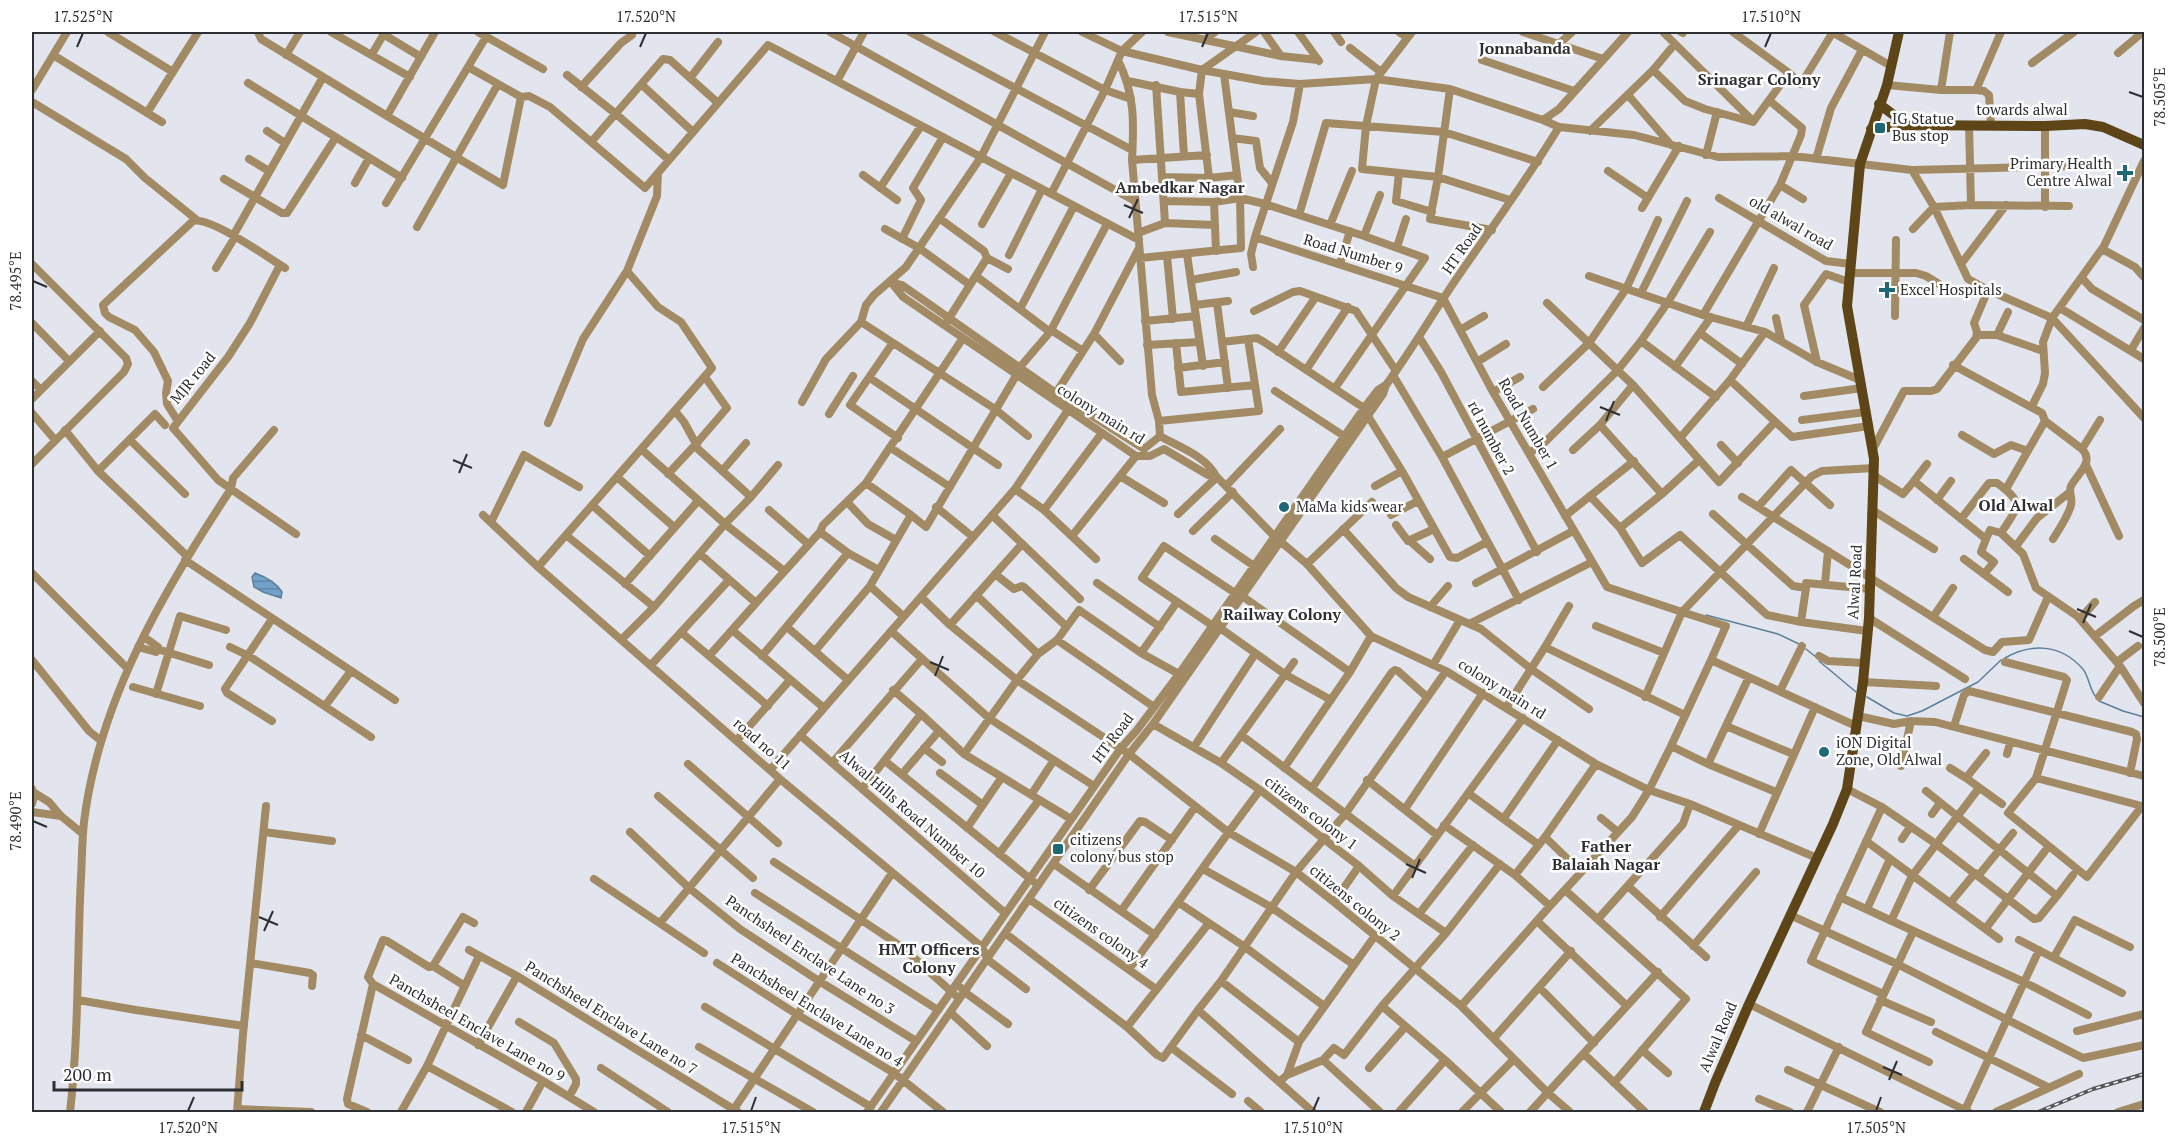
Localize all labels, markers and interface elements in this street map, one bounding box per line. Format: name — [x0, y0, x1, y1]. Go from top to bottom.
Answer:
text: 17.525°N — [53, 6, 113, 26]
text: 17.520°N — [616, 6, 676, 26]
text: 17.515°N — [1178, 6, 1238, 26]
text: 17.510°N — [1741, 6, 1801, 26]
district label: Jonnabanda — [1479, 37, 1571, 59]
text: 78.505°E — [2149, 67, 2169, 127]
district label: Srinagar Colony — [1698, 68, 1821, 90]
street label: towards alwal — [1976, 99, 2068, 119]
place label: IG Statue Bus stop — [1892, 108, 1954, 145]
marker: IG Statue Bus stop — [1873, 121, 1887, 135]
place label: Primary Health Centre Alwal — [2010, 153, 2112, 190]
marker: Primary Health Centre Alwal — [2116, 164, 2134, 182]
district label: Ambedkar Nagar — [1115, 176, 1245, 198]
street label: old alwal road — [1746, 190, 1837, 254]
street label: HT Road — [1437, 219, 1486, 278]
street label: Road Number 9 — [1301, 228, 1405, 278]
text: 78.495°E — [5, 251, 25, 311]
place label: Excel Hospitals — [1900, 279, 2002, 299]
marker: Excel Hospitals — [1878, 281, 1896, 299]
street label: MJR road — [165, 347, 219, 407]
street label: Road Number 1 — [1495, 374, 1563, 473]
street label: colony main rd — [1054, 378, 1149, 448]
street label: rd number 2 — [1464, 397, 1520, 478]
district label: Old Alwal — [1979, 494, 2053, 516]
place label: MaMa kids wear — [1296, 496, 1403, 516]
marker: MaMa kids wear — [1277, 500, 1291, 514]
street label: Alwal Road — [1842, 544, 1866, 620]
district label: Railway Colony — [1223, 603, 1342, 625]
text: 78.500°E — [2149, 607, 2169, 667]
street label: colony main rd — [1455, 653, 1550, 723]
street label: HT Road — [1087, 708, 1137, 766]
street label: road no 11 — [730, 713, 796, 774]
place label: iON Digital Zone, Old Alwal — [1836, 732, 1942, 769]
street label: Alwal Hills Road Number 10 — [836, 744, 990, 882]
marker: iON Digital Zone, Old Alwal — [1817, 745, 1831, 759]
street label: citizens colony 1 — [1261, 771, 1362, 854]
text: 78.490°E — [5, 791, 25, 851]
place label: citizens colony bus stop — [1070, 829, 1174, 866]
district label: Father Balaiah Nagar — [1552, 835, 1660, 875]
marker: citizens colony bus stop — [1051, 842, 1065, 856]
street label: citizens colony 2 — [1306, 859, 1405, 945]
street label: Panchsheel Enclave Lane no 3 — [722, 890, 899, 1018]
street label: citizens colony 4 — [1050, 892, 1153, 972]
district label: HMT Officers Colony — [879, 938, 979, 978]
street label: Panchsheel Enclave Lane no 4 — [728, 948, 908, 1071]
street label: Panchsheel Enclave Lane no 7 — [522, 956, 702, 1079]
street label: Panchsheel Enclave Lane no 9 — [386, 969, 569, 1086]
street label: Alwal Road — [1693, 998, 1741, 1075]
scale bar — [54, 1054, 242, 1092]
text: 200 m — [63, 1062, 112, 1086]
text: 17.520°N — [158, 1117, 218, 1137]
text: 17.515°N — [721, 1117, 781, 1137]
text: 17.510°N — [1283, 1117, 1343, 1137]
text: 17.505°N — [1846, 1117, 1906, 1137]

